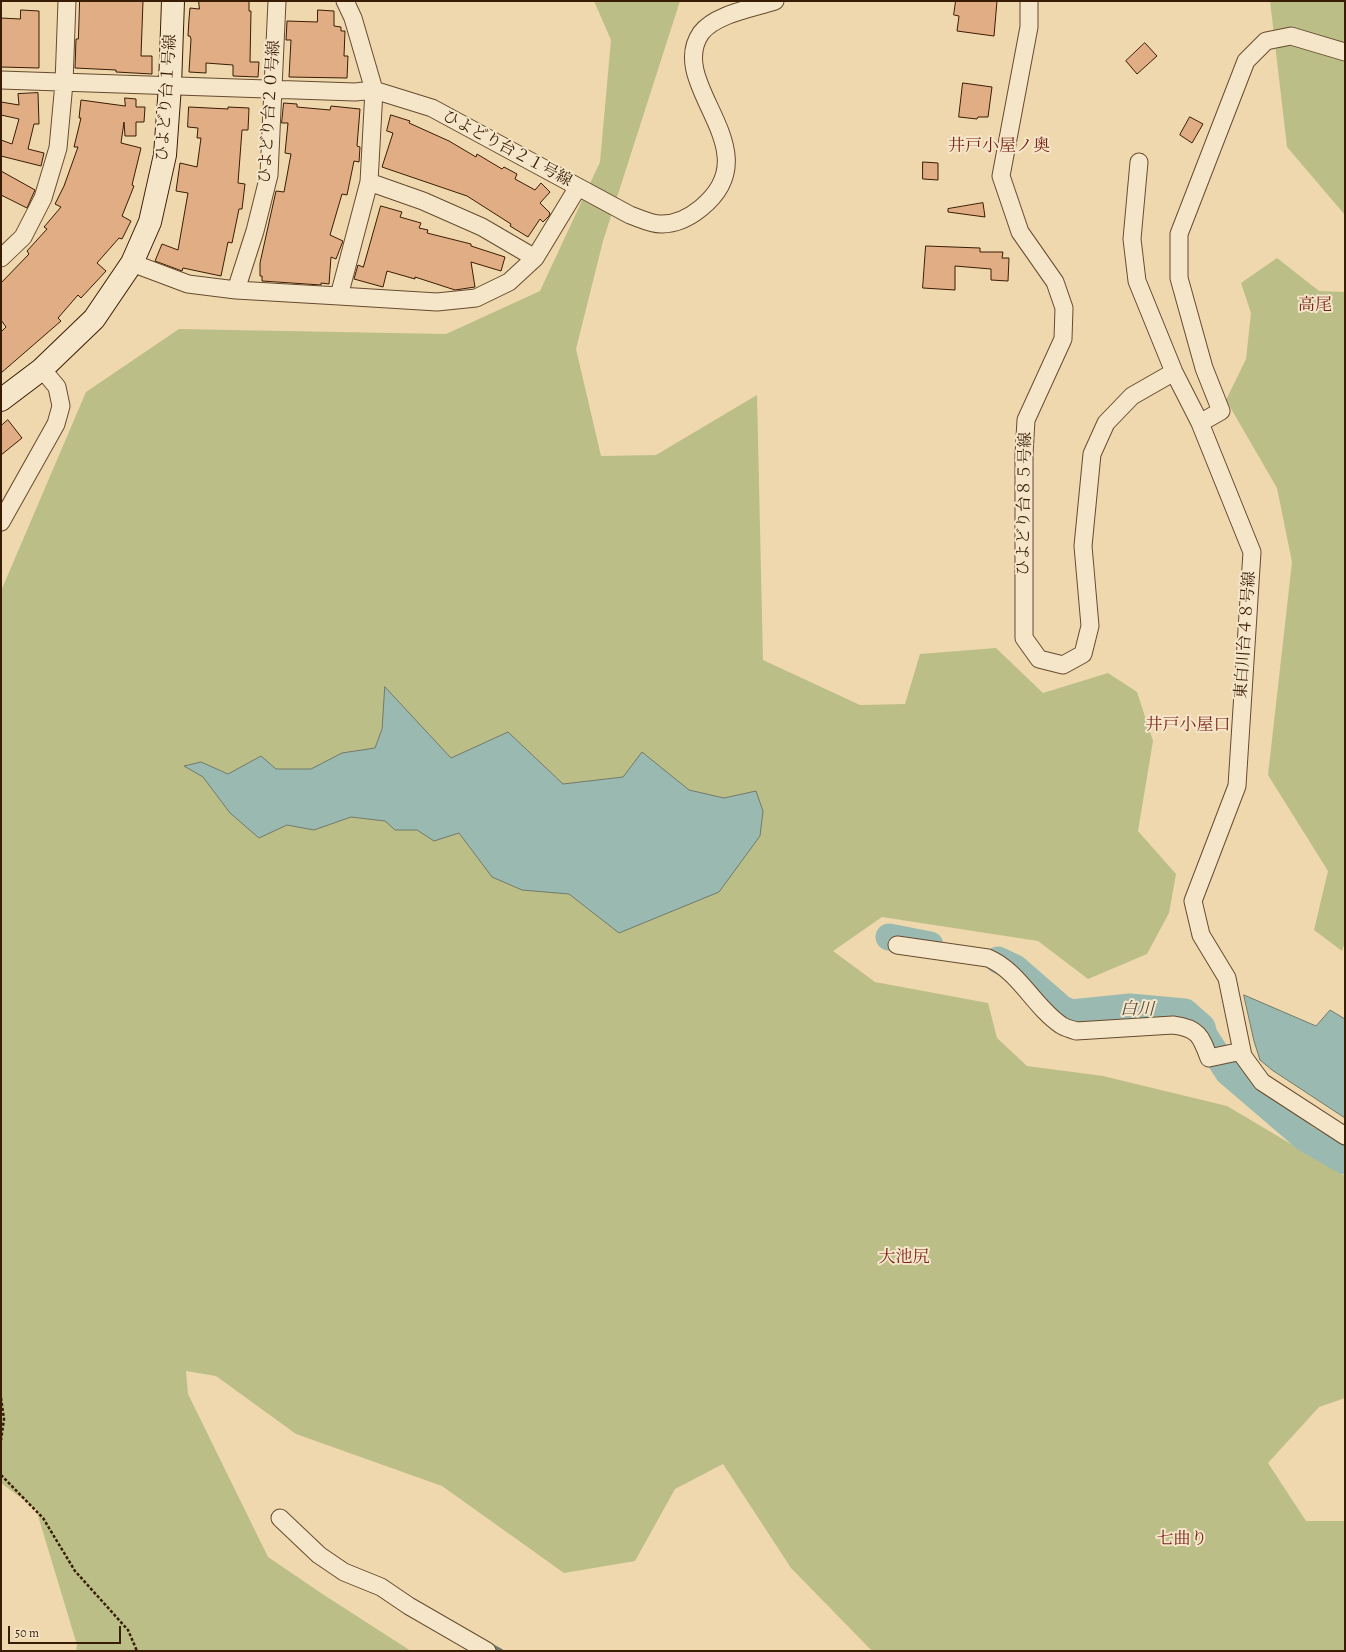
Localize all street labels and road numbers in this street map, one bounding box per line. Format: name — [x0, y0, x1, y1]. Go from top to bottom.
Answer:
street label: ひよどり台１号線 — [153, 33, 181, 163]
street label: ひよどり台２０号線 — [255, 40, 285, 184]
street label: ひよどり台２１号線 — [439, 107, 575, 191]
street label: ひよどり台８５号線 — [1014, 432, 1036, 576]
street label: 東白川台４８号線 — [1232, 570, 1260, 700]

